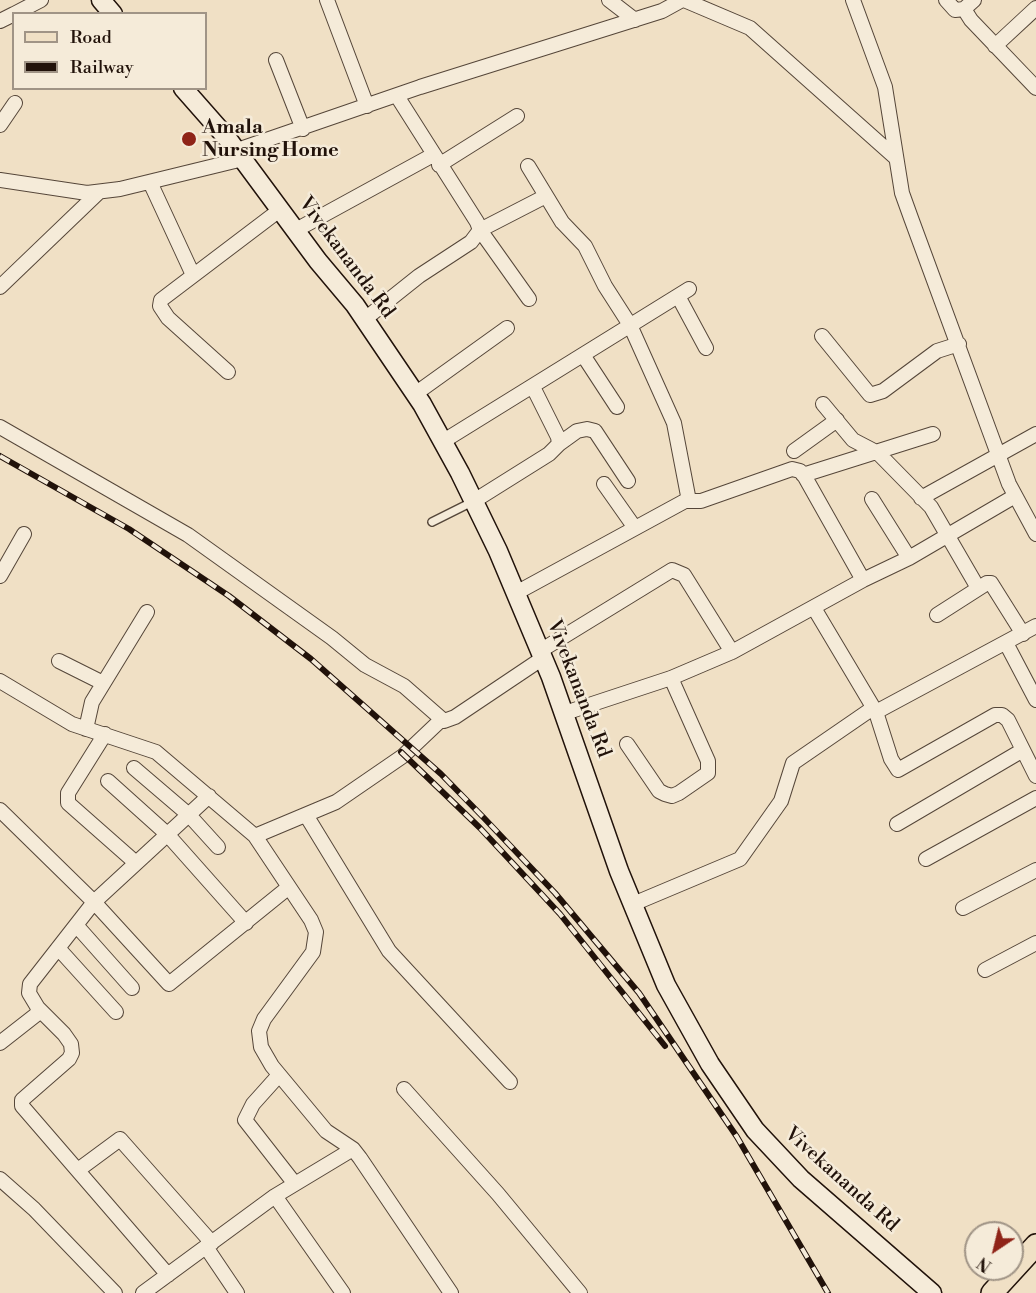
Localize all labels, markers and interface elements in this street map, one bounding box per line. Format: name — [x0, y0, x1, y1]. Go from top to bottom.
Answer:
legend — [12, 12, 207, 90]
text: Road — [70, 26, 112, 49]
text: Railway — [70, 56, 133, 79]
place label: Amala Nursing Home — [202, 116, 339, 163]
marker: Amala Nursing Home — [180, 130, 198, 148]
street label: Vivekananda Rd — [293, 193, 399, 323]
street label: Vivekananda Rd — [541, 617, 615, 761]
street label: Vivekananda Rd — [779, 1122, 903, 1238]
north arrow — [964, 1221, 1024, 1281]
text: N — [974, 1252, 996, 1276]

